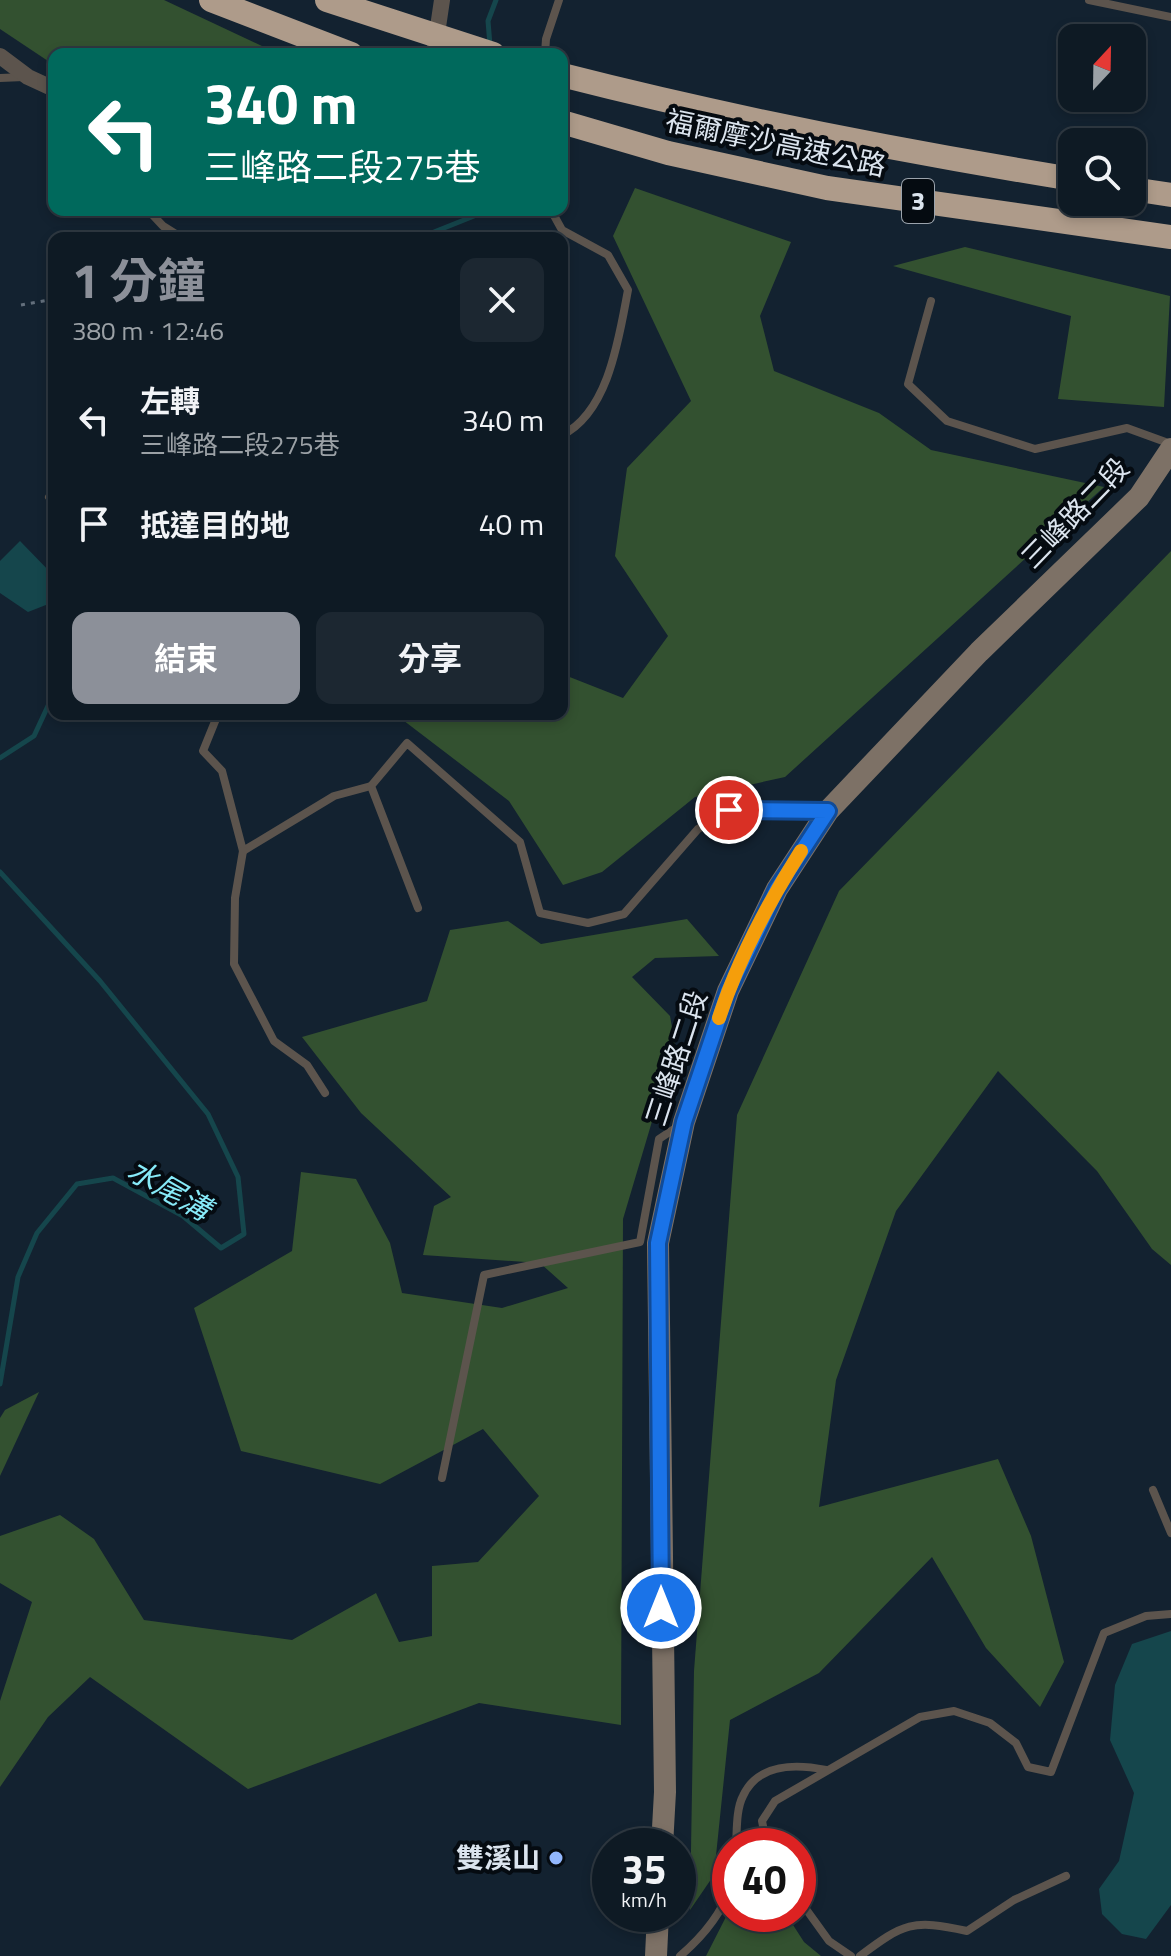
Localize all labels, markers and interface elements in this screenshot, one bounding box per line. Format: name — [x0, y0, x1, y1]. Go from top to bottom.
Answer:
north arrow — [1058, 24, 1146, 112]
map controls — [1058, 24, 1146, 216]
text: 340 m — [204, 61, 357, 146]
icon: left — [72, 80, 176, 184]
street label: 福爾摩沙高速公路 — [662, 98, 890, 187]
button: search — [1058, 128, 1146, 216]
text: 三峰路二段275巷 — [204, 139, 480, 194]
road number: 3 — [902, 179, 934, 223]
text: 1 分鐘 — [72, 244, 205, 317]
button: close — [460, 258, 544, 342]
text: 380 m · 12:46 — [72, 311, 224, 350]
text: 左轉 — [140, 378, 200, 424]
text: 340 m — [462, 397, 544, 443]
icon: left — [72, 398, 116, 442]
text: 三峰路二段275巷 — [140, 425, 340, 464]
street label: 三峰路二段 — [1011, 447, 1139, 578]
text: 40 m — [479, 501, 544, 547]
icon: arrive — [72, 502, 116, 546]
text: 抵達目的地 — [140, 502, 290, 548]
button: 結束 — [72, 612, 300, 704]
button: 分享 — [316, 612, 544, 704]
pin — [695, 776, 763, 844]
icon: arrive — [707, 788, 751, 832]
street label: 三峰路二段 — [633, 985, 718, 1131]
water label: 水尾溝 — [119, 1147, 223, 1234]
position arrow — [619, 1566, 703, 1650]
speed limit sign: 40 — [712, 1828, 816, 1932]
place label: 雙溪山 — [456, 1836, 540, 1879]
text: 35 — [622, 1839, 666, 1900]
marker: 雙溪山 — [547, 1849, 565, 1867]
text: km/h — [621, 1884, 667, 1915]

